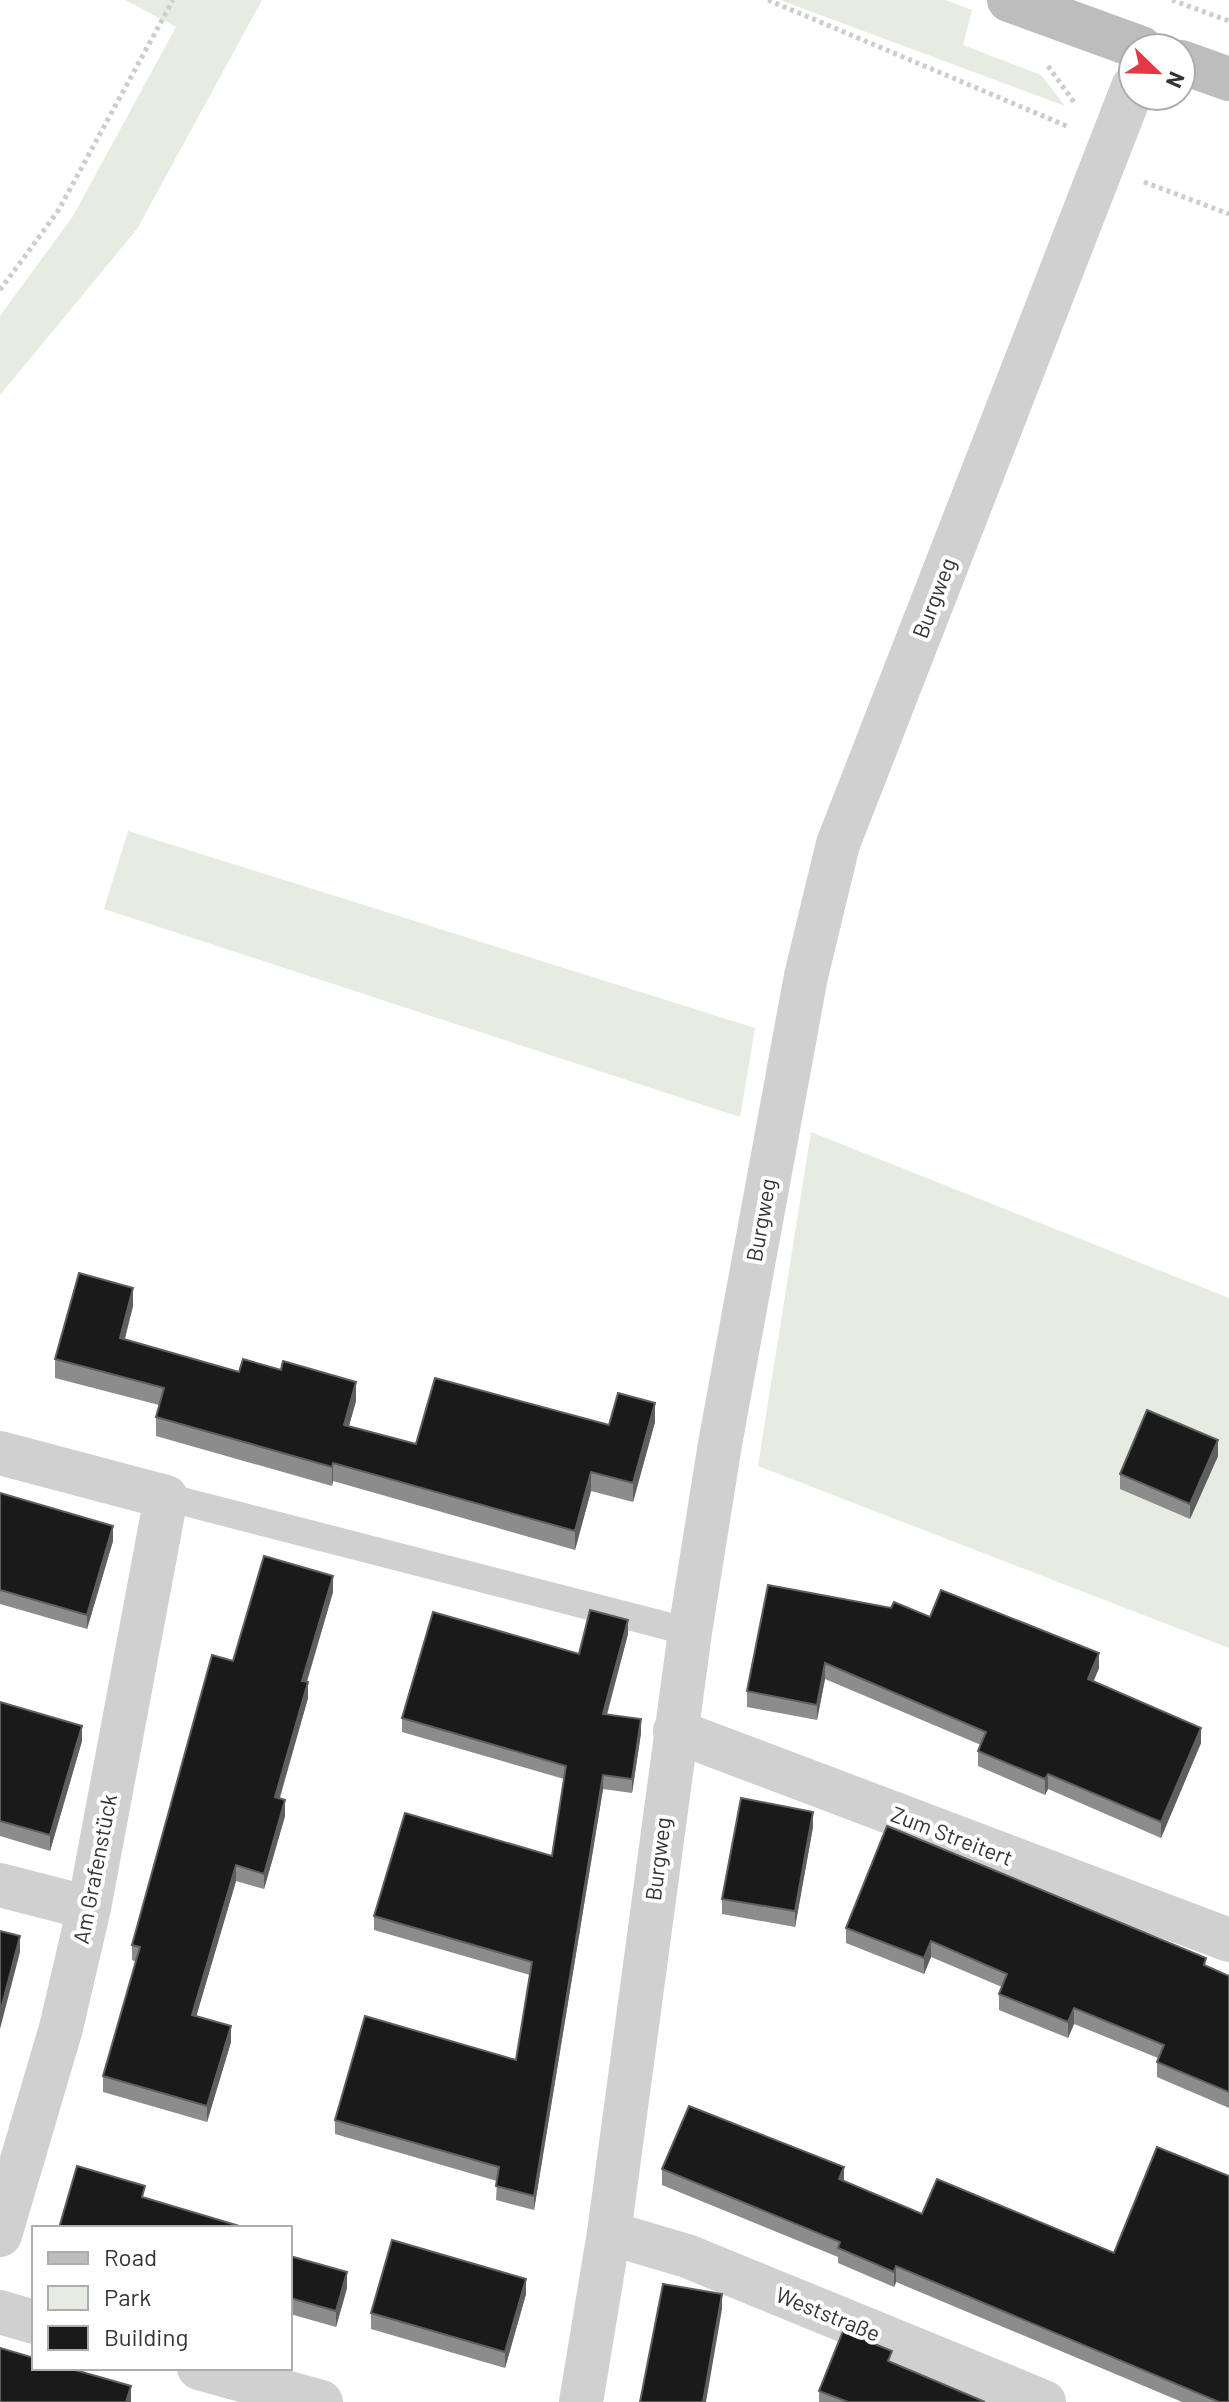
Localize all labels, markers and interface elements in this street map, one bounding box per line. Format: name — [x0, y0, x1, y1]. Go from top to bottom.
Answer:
north arrow — [1117, 32, 1197, 112]
text: N — [1162, 68, 1191, 92]
street label: Burgweg — [906, 554, 960, 641]
street label: Burgweg — [740, 1176, 780, 1263]
street label: Am Grafenstück — [67, 1792, 121, 1946]
street label: Zum Streitert — [888, 1800, 1017, 1870]
street label: Burgweg — [639, 1816, 675, 1902]
legend — [32, 2226, 292, 2370]
text: Road — [104, 2242, 157, 2271]
street label: Weststraße — [772, 2280, 884, 2346]
text: Park — [104, 2282, 151, 2311]
text: Building — [104, 2322, 188, 2351]

